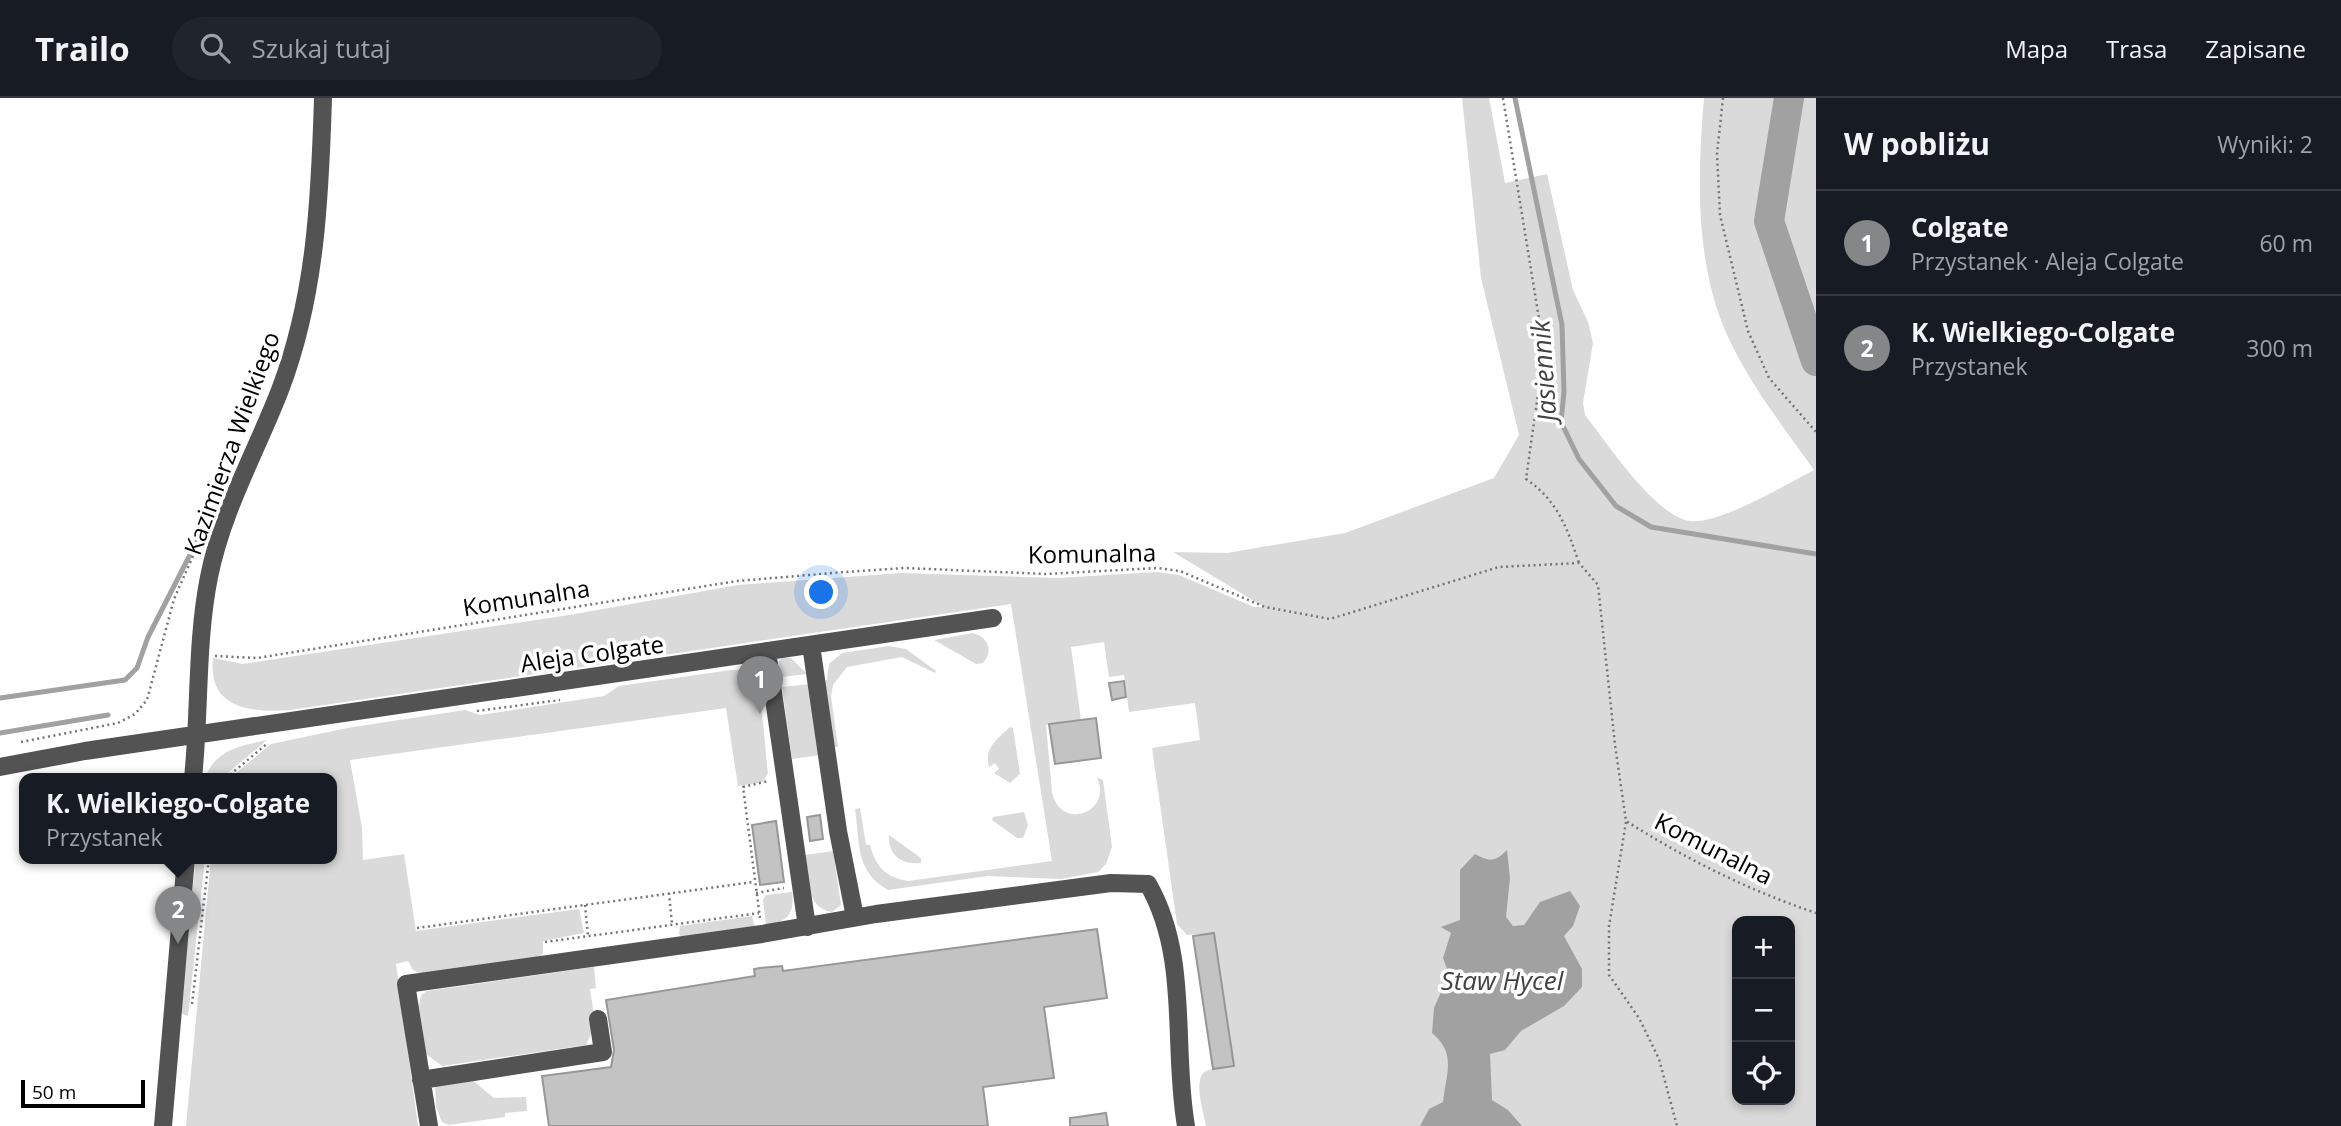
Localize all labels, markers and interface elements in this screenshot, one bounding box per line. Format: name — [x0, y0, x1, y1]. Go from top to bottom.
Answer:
search box — [172, 17, 662, 80]
text: Trailo — [35, 26, 130, 71]
icon: search — [196, 29, 234, 67]
text: Szukaj tutaj — [252, 30, 391, 66]
text: Mapa — [2005, 32, 2068, 65]
text: Trasa — [2106, 32, 2167, 65]
text: Zapisane — [2205, 32, 2306, 65]
text: W pobliżu — [1844, 123, 1990, 164]
text: Wyniki: 2 — [2217, 128, 2313, 160]
text: Colgate — [1911, 209, 2009, 245]
text: 1 — [1860, 227, 1874, 259]
text: 60 m — [2259, 227, 2313, 259]
text: Przystanek · Aleja Colgate — [1911, 245, 2184, 277]
text: K. Wielkiego-Colgate — [1911, 314, 2175, 350]
water label: Jasiennik — [1521, 318, 1565, 428]
street label: Kazimierza Wielkiego — [175, 327, 287, 559]
text: 2 — [1860, 332, 1874, 364]
text: 300 m — [2246, 332, 2313, 364]
text: Przystanek — [1911, 350, 2028, 382]
street label: Komunalna — [1028, 535, 1156, 571]
street label: Komunalna — [460, 571, 592, 623]
your location — [804, 575, 838, 609]
street label: Aleja Colgate — [518, 627, 666, 679]
pin: 1 — [737, 656, 783, 714]
popup — [19, 773, 337, 864]
text: K. Wielkiego-Colgate — [46, 785, 310, 821]
street label: Komunalna — [1649, 804, 1779, 892]
text: Przystanek — [46, 821, 163, 853]
pin: 2 — [155, 886, 201, 944]
map controls — [1732, 916, 1795, 1105]
button: + — [1732, 916, 1795, 979]
water label: Staw Hycel — [1441, 962, 1565, 998]
button: − — [1732, 979, 1795, 1042]
button: locate — [1732, 1042, 1795, 1105]
scale bar — [21, 1077, 145, 1109]
text: 50 m — [32, 1079, 76, 1105]

